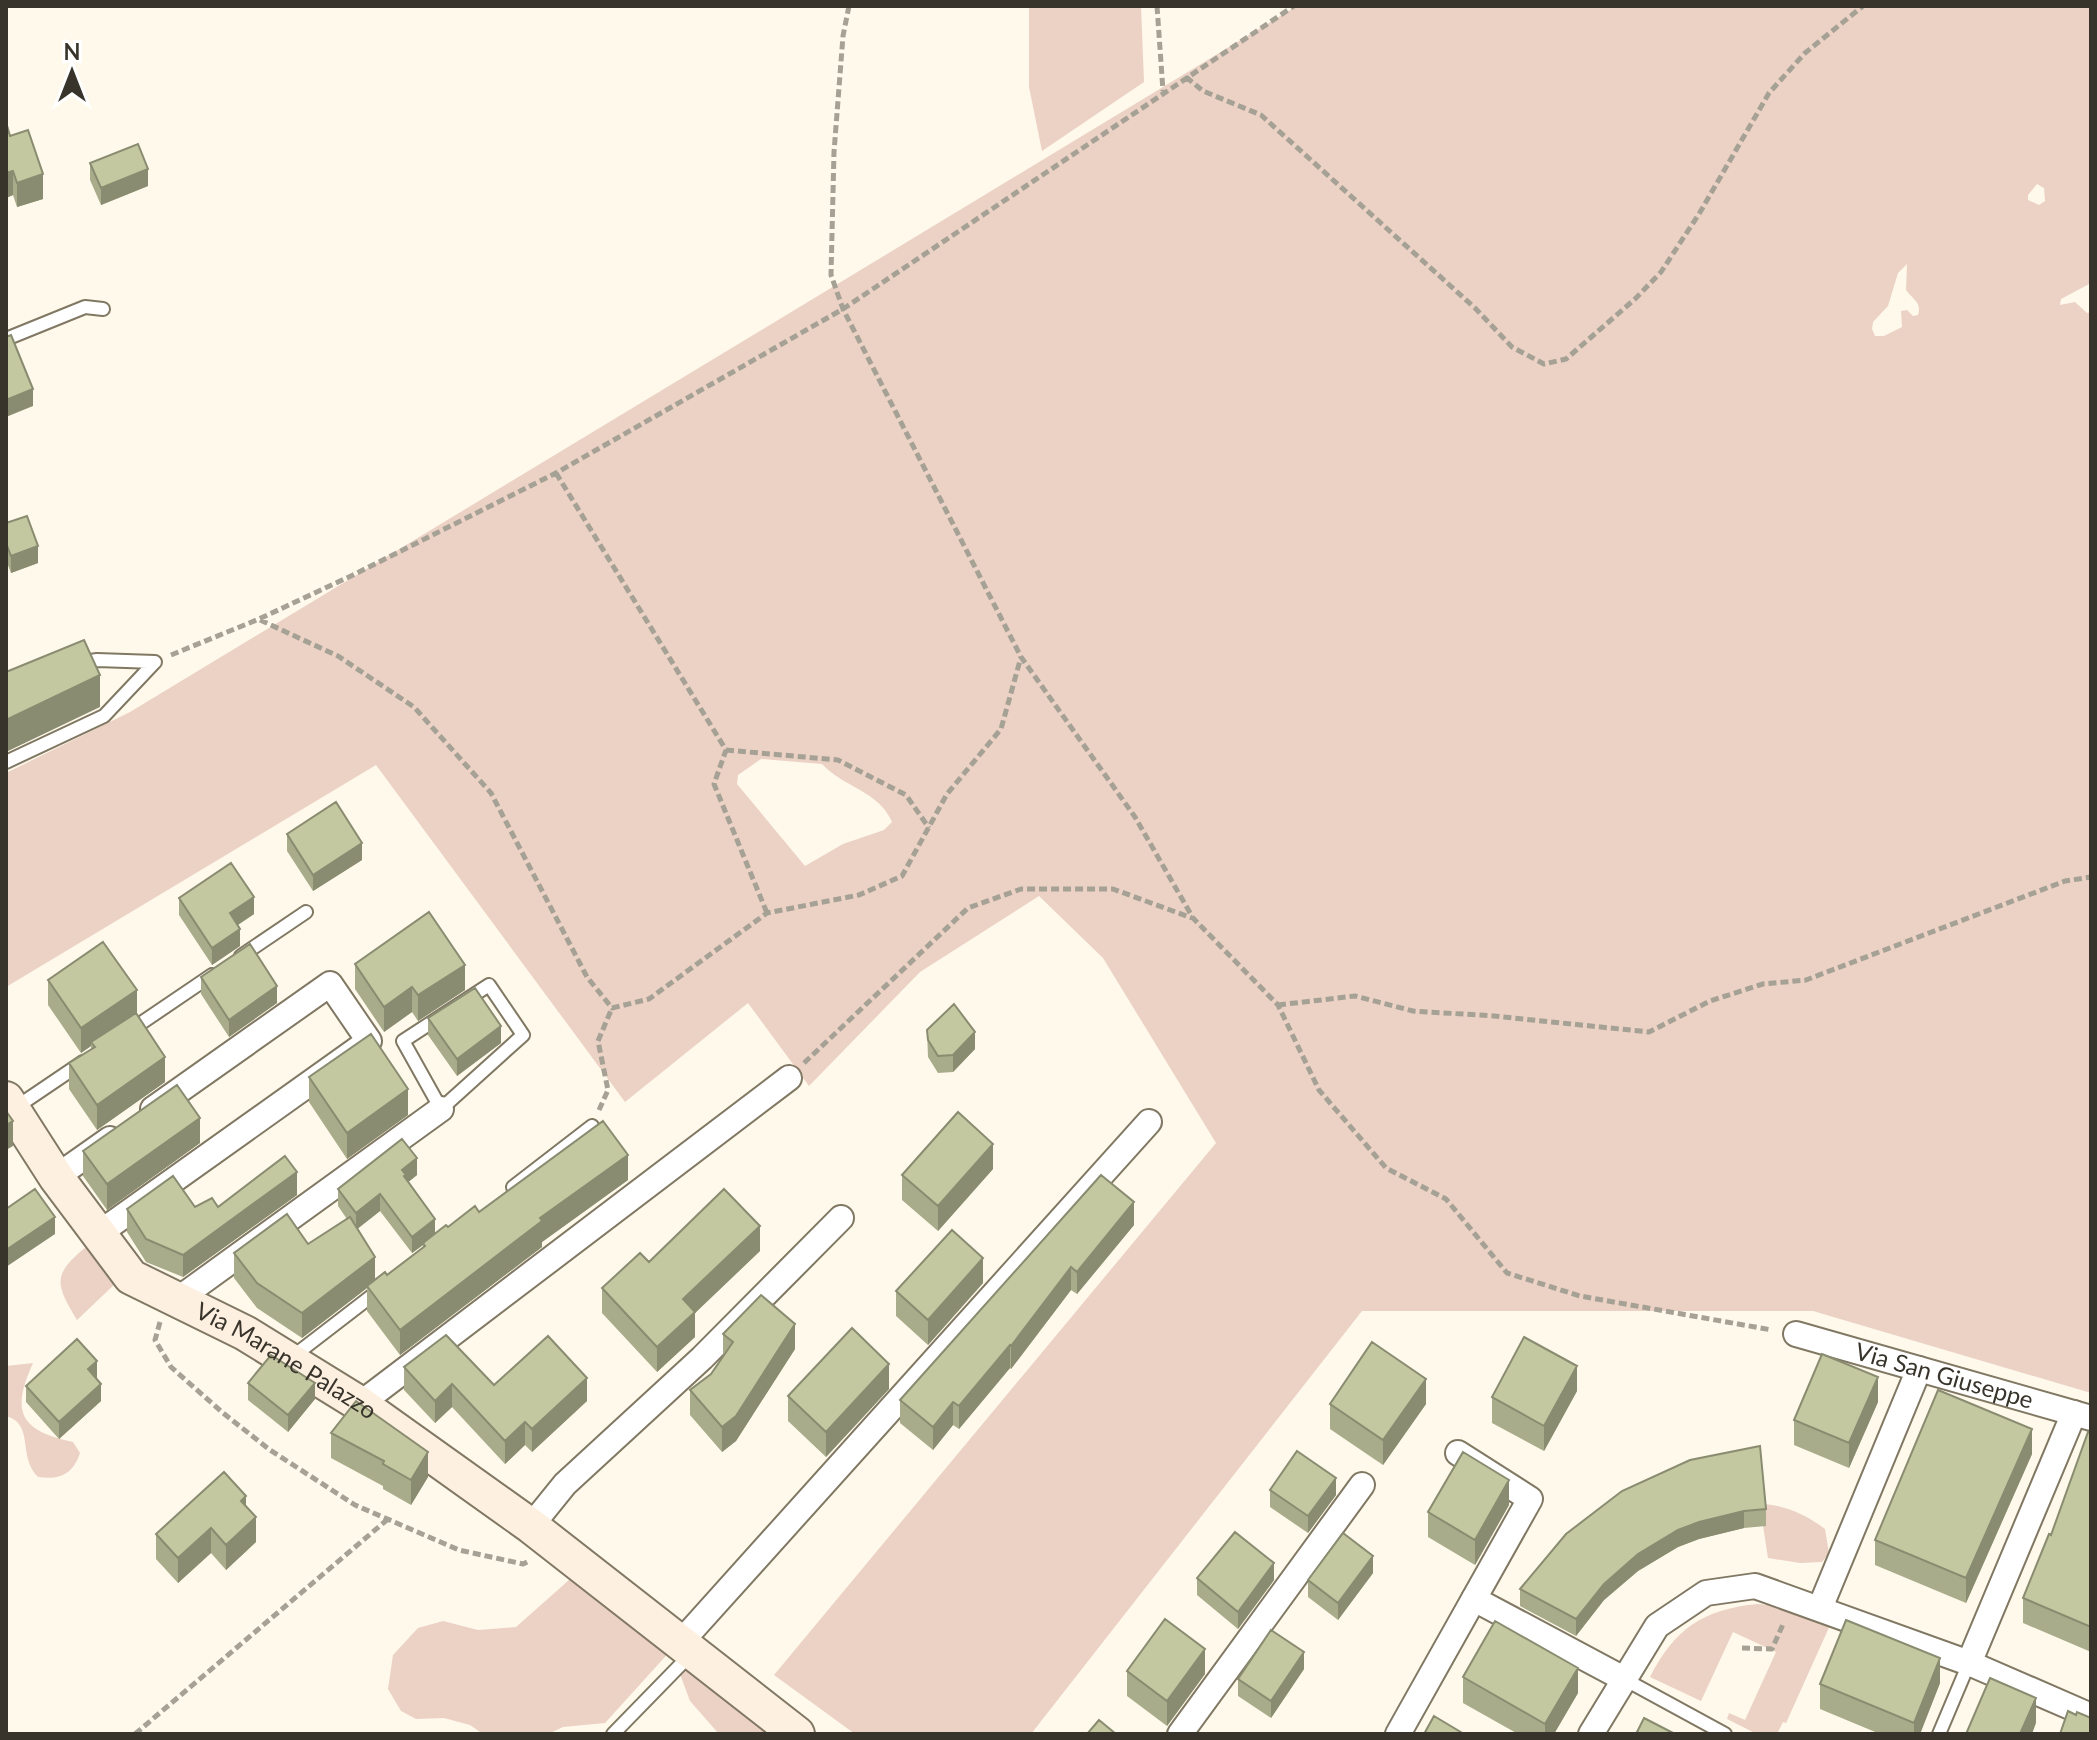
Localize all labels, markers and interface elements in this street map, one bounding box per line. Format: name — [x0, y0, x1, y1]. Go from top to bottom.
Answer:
north arrow — [32, 32, 112, 112]
text: N — [64, 38, 80, 65]
street label: Via Marane Palazzo — [191, 1295, 383, 1424]
street label: Via San Giuseppe — [1852, 1336, 2037, 1414]

